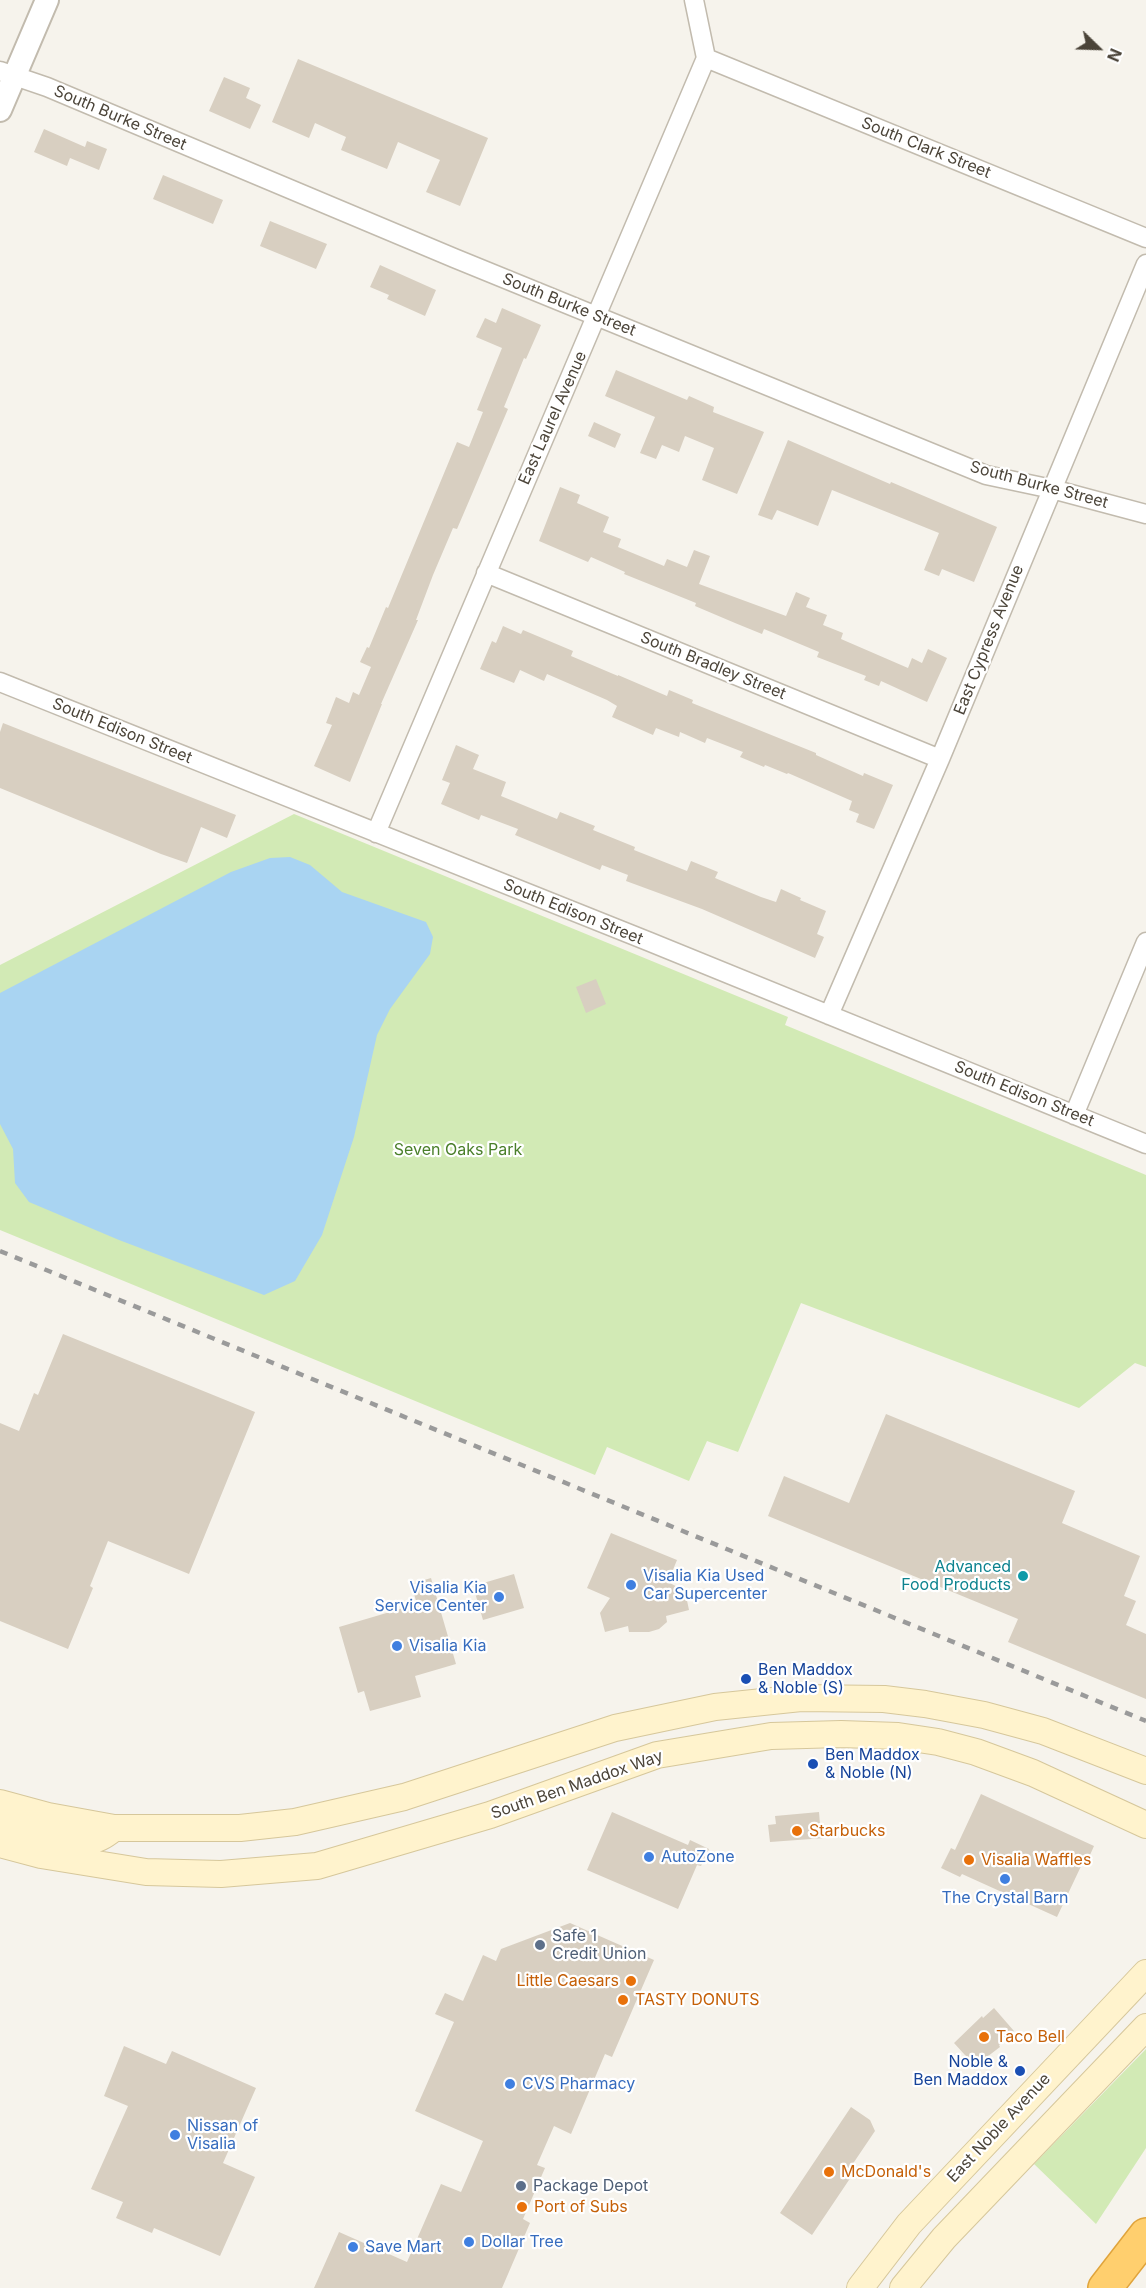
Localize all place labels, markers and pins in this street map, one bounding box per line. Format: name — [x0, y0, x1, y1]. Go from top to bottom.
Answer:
place label: Advanced Food Products — [901, 1557, 1011, 1595]
place label: Visalia Kia Used Car Supercenter — [643, 1566, 767, 1604]
marker: Advanced Food Products — [1016, 1569, 1030, 1583]
place label: Visalia Kia Service Center — [374, 1578, 487, 1616]
marker: Visalia Kia Used Car Supercenter — [624, 1578, 638, 1592]
marker: Visalia Kia Service Center — [492, 1590, 506, 1604]
place label: Visalia Kia — [409, 1636, 486, 1656]
marker: Visalia Kia — [390, 1639, 404, 1653]
place label: Ben Maddox & Noble (S) — [758, 1660, 853, 1698]
marker: Ben Maddox & Noble (S) — [739, 1672, 753, 1686]
place label: Ben Maddox & Noble (N) — [825, 1745, 920, 1783]
marker: Ben Maddox & Noble (N) — [806, 1757, 820, 1771]
place label: Starbucks — [809, 1821, 885, 1841]
marker: Starbucks — [790, 1824, 804, 1838]
place label: AutoZone — [661, 1847, 735, 1867]
marker: AutoZone — [642, 1850, 656, 1864]
place label: Visalia Waffles — [981, 1850, 1091, 1870]
marker: Visalia Waffles — [962, 1853, 976, 1867]
marker: The Crystal Barn — [998, 1872, 1012, 1886]
place label: The Crystal Barn — [942, 1888, 1068, 1908]
place label: Safe 1 Credit Union — [552, 1926, 646, 1964]
marker: Safe 1 Credit Union — [533, 1938, 547, 1952]
place label: Little Caesars — [516, 1971, 619, 1991]
marker: Little Caesars — [624, 1974, 638, 1988]
place label: TASTY DONUTS — [635, 1990, 760, 2010]
marker: TASTY DONUTS — [616, 1993, 630, 2007]
place label: Taco Bell — [996, 2027, 1065, 2047]
marker: Taco Bell — [977, 2030, 991, 2044]
place label: Noble & Ben Maddox — [913, 2052, 1008, 2090]
marker: Noble & Ben Maddox — [1013, 2064, 1027, 2078]
place label: CVS Pharmacy — [522, 2074, 635, 2094]
marker: CVS Pharmacy — [503, 2077, 517, 2091]
place label: Nissan of Visalia — [187, 2116, 258, 2154]
marker: Nissan of Visalia — [168, 2128, 182, 2142]
place label: McDonald's — [841, 2162, 931, 2182]
marker: McDonald's — [822, 2165, 836, 2179]
place label: Package Depot — [533, 2176, 648, 2196]
marker: Package Depot — [514, 2179, 528, 2193]
place label: Port of Subs — [534, 2197, 628, 2217]
marker: Port of Subs — [515, 2200, 529, 2214]
place label: Dollar Tree — [481, 2232, 563, 2252]
marker: Dollar Tree — [462, 2235, 476, 2249]
place label: Save Mart — [365, 2237, 441, 2257]
marker: Save Mart — [346, 2240, 360, 2254]

